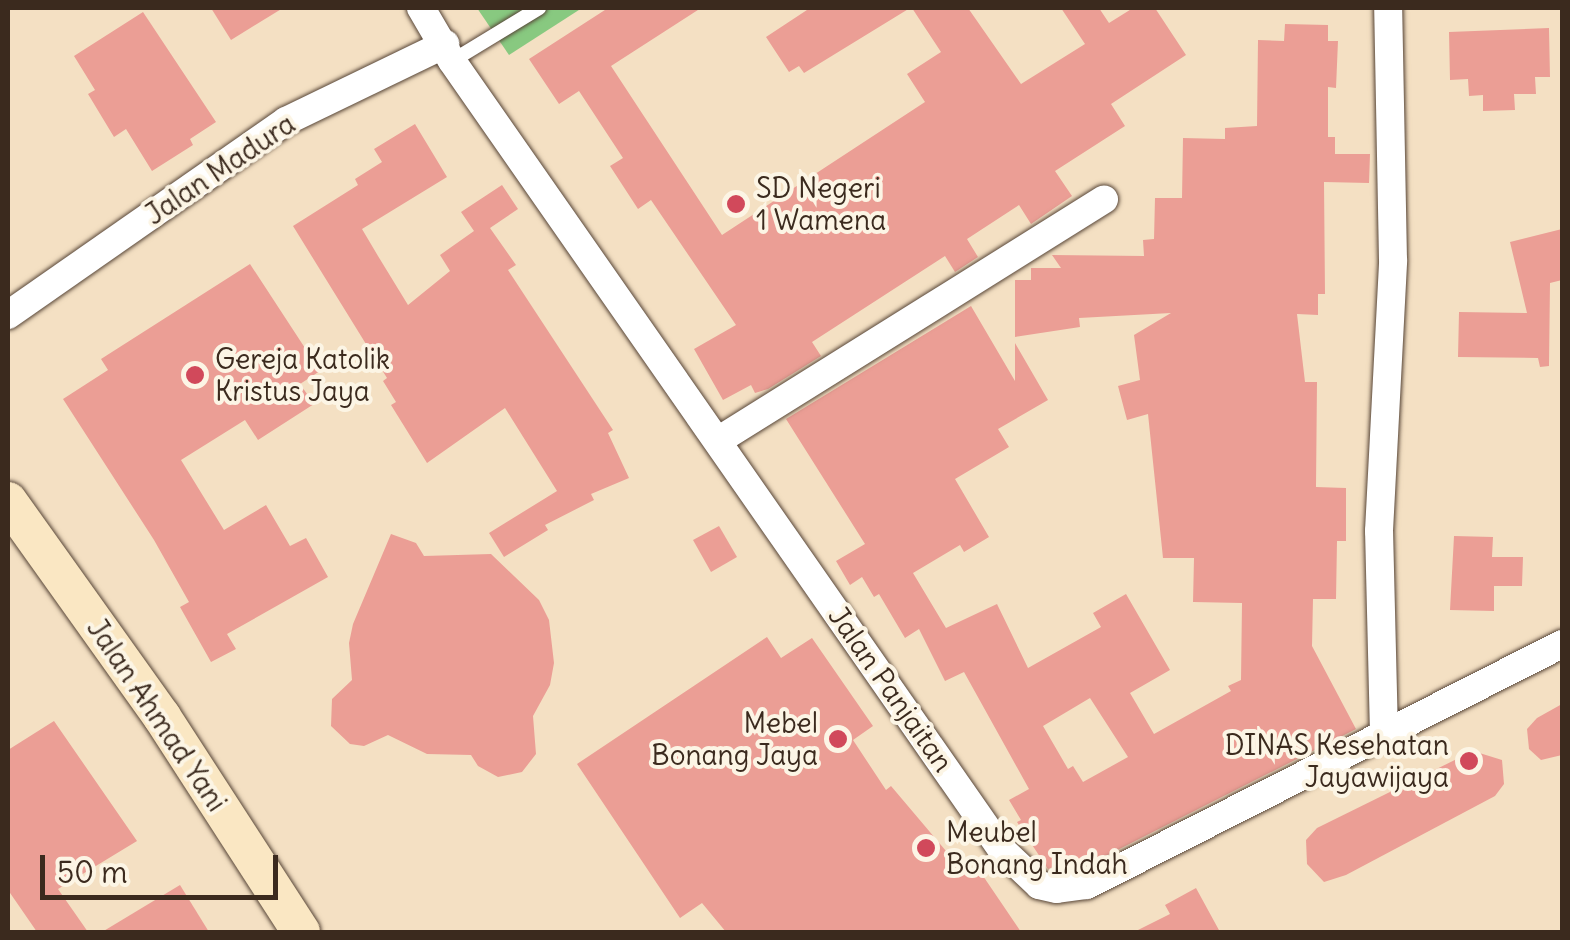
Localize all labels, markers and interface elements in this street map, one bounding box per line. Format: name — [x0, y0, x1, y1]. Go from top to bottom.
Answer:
street label: Jalan Madura — [139, 107, 301, 231]
place label: SD Negeri 1 Wamena — [756, 171, 886, 237]
marker: SD Negeri 1 Wamena — [725, 193, 747, 215]
place label: Gereja Katolik Kristus Jaya — [215, 342, 390, 408]
marker: Gereja Katolik Kristus Jaya — [184, 364, 206, 386]
street label: Jalan Panjaitan — [822, 600, 960, 778]
street label: Jalan Ahmad Yani — [80, 612, 234, 818]
place label: Mebel Bonang Jaya — [651, 706, 818, 772]
marker: Mebel Bonang Jaya — [827, 728, 849, 750]
place label: DINAS Kesehatan Jayawijaya — [1225, 728, 1449, 794]
marker: DINAS Kesehatan Jayawijaya — [1458, 750, 1480, 772]
place label: Meubel Bonang Indah — [946, 815, 1128, 881]
scale bar — [45, 835, 282, 897]
marker: Meubel Bonang Indah — [915, 837, 937, 859]
text: 50 m — [57, 853, 127, 891]

